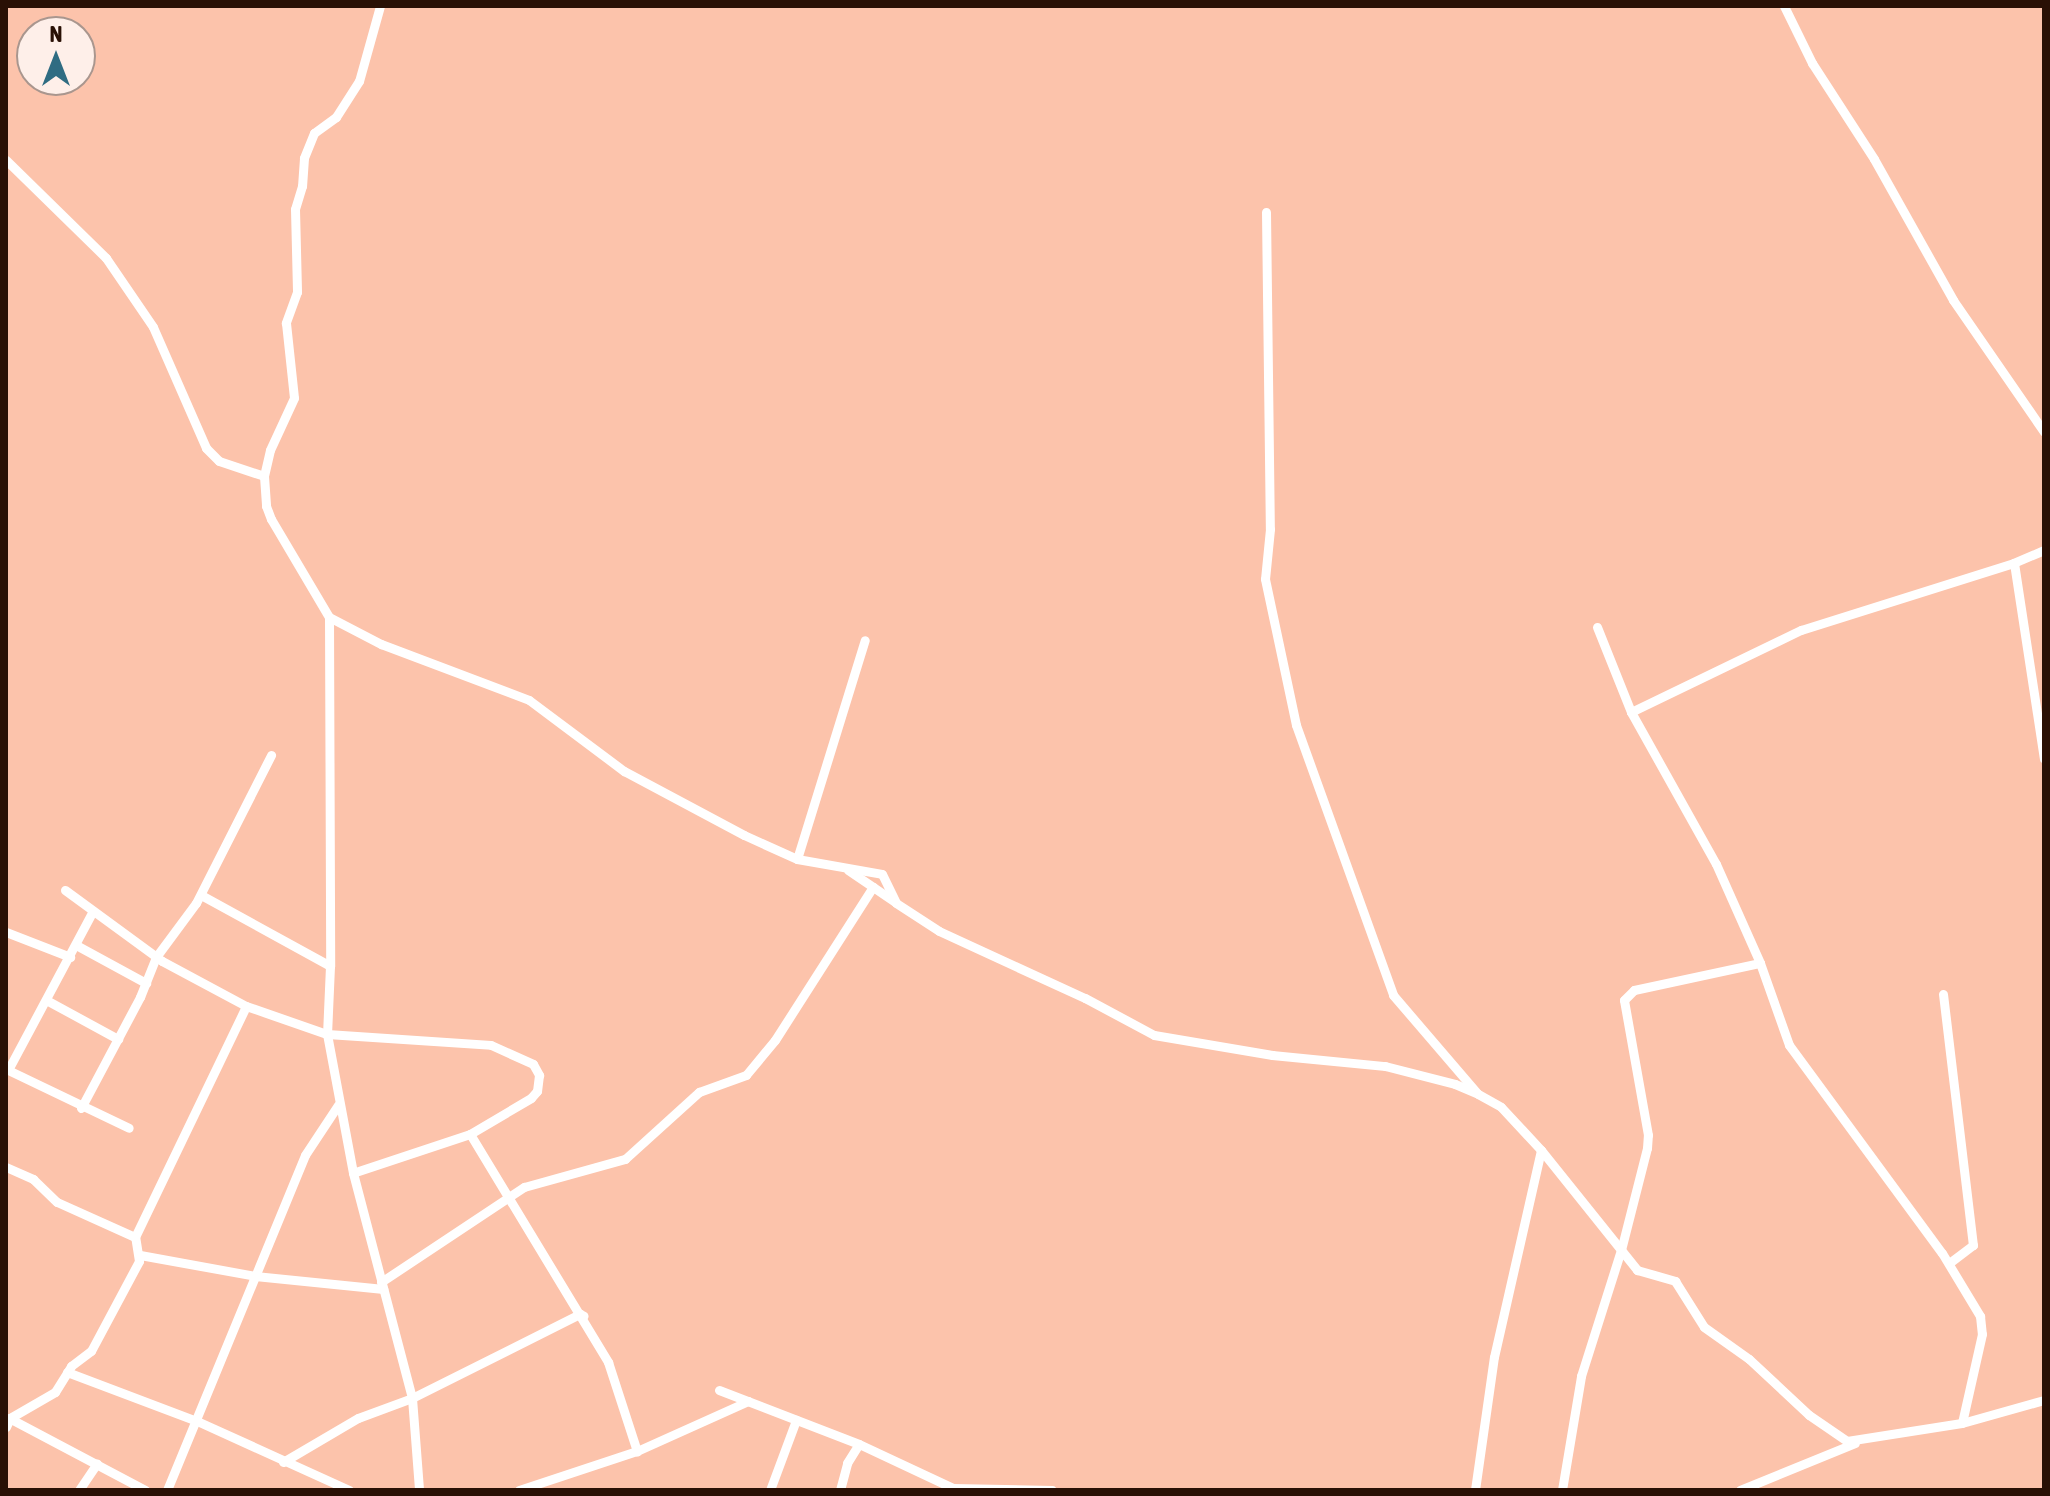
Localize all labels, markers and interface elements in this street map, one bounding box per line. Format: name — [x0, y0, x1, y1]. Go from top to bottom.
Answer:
north arrow — [16, 16, 96, 96]
text: N — [50, 21, 62, 47]

